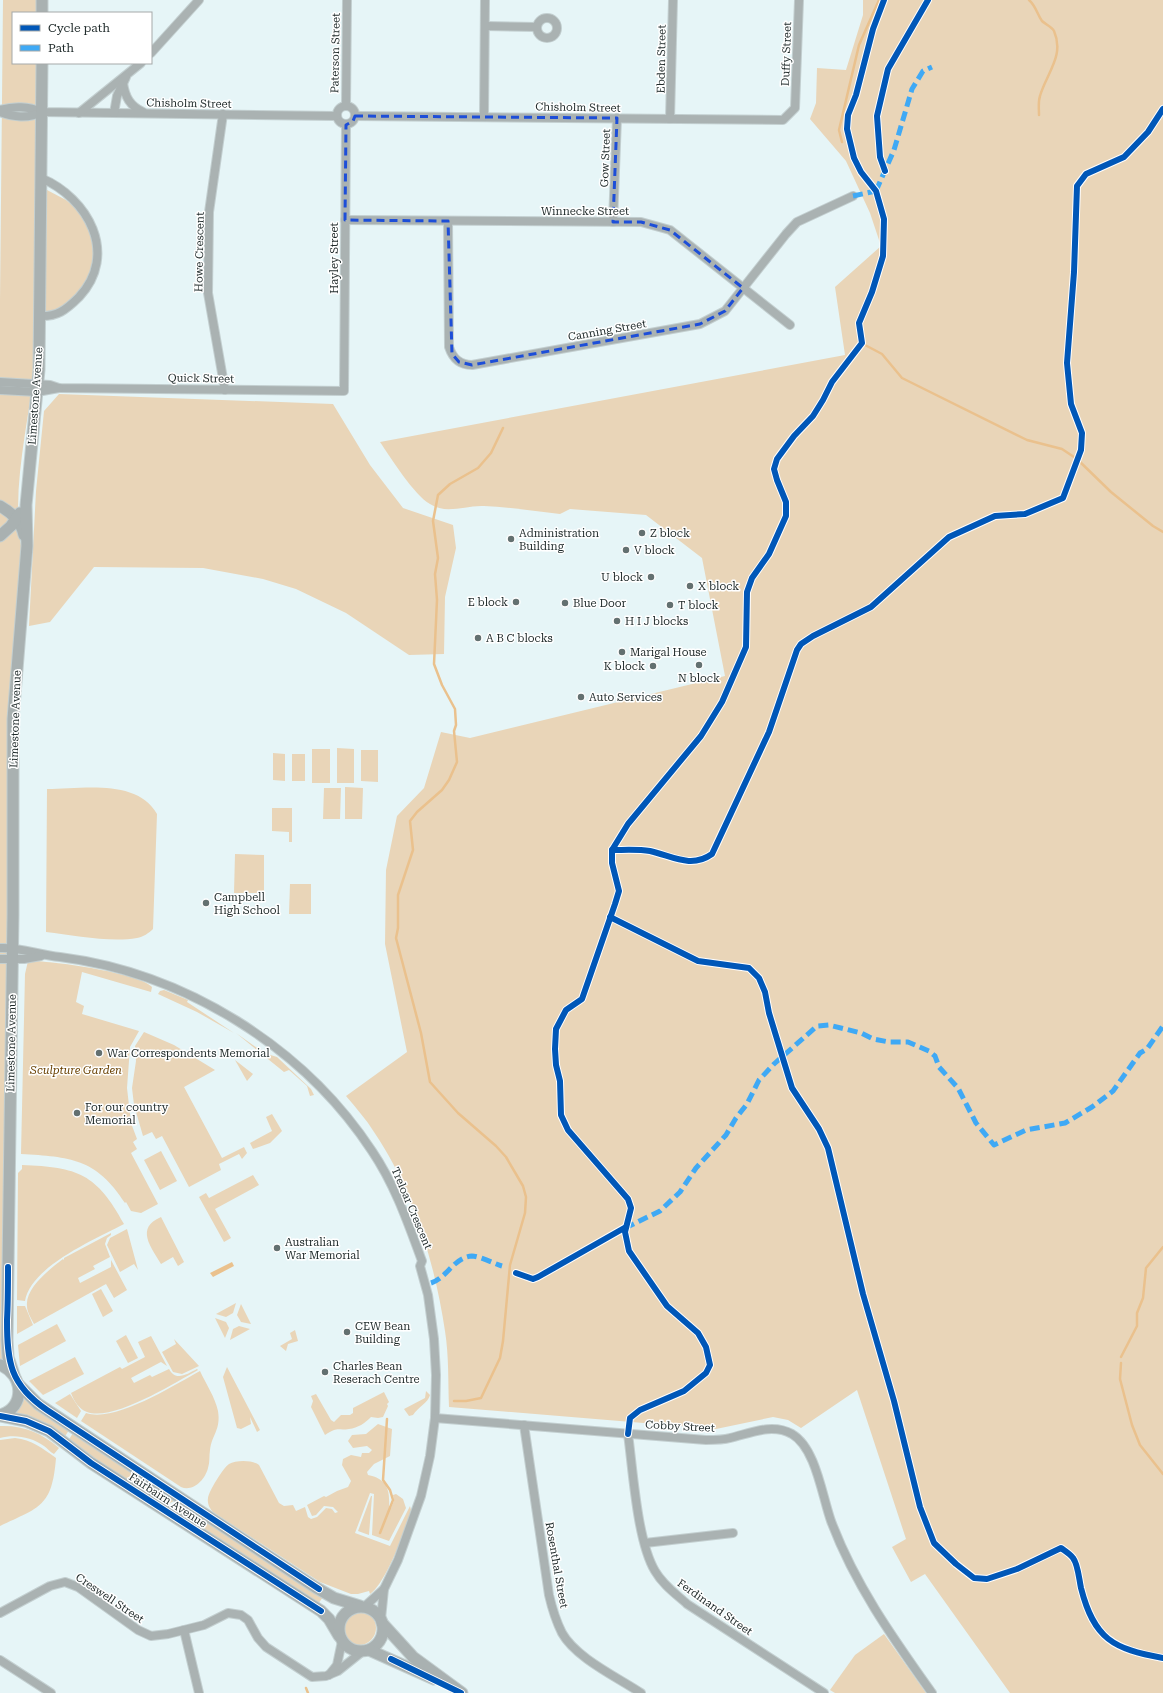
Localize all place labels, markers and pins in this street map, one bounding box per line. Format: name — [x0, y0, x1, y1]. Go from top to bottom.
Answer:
place label: Administration Building — [519, 527, 599, 553]
place label: Z block — [650, 527, 690, 540]
marker: Z block — [637, 528, 647, 538]
marker: Administration Building — [506, 534, 516, 544]
place label: V block — [634, 544, 675, 557]
marker: V block — [621, 545, 631, 555]
place label: U block — [601, 571, 643, 584]
marker: U block — [646, 572, 656, 582]
place label: X block — [698, 580, 739, 593]
marker: X block — [685, 581, 695, 591]
place label: E block — [468, 596, 508, 609]
marker: E block — [511, 597, 521, 607]
place label: Blue Door — [573, 597, 627, 610]
marker: Blue Door — [560, 598, 570, 608]
place label: T block — [678, 599, 719, 612]
marker: T block — [665, 600, 675, 610]
place label: H I J blocks — [625, 615, 688, 628]
marker: H I J blocks — [612, 616, 622, 626]
place label: A B C blocks — [486, 632, 553, 645]
marker: A B C blocks — [473, 633, 483, 643]
place label: Marigal House — [630, 646, 706, 659]
marker: Marigal House — [617, 647, 627, 657]
place label: K block — [604, 660, 645, 673]
marker: N block — [694, 660, 704, 670]
marker: K block — [648, 661, 658, 671]
place label: N block — [678, 672, 720, 685]
place label: Auto Services — [589, 691, 662, 704]
marker: Auto Services — [576, 692, 586, 702]
place label: Campbell High School — [214, 891, 281, 917]
marker: Campbell High School — [201, 898, 211, 908]
place label: War Correspondents Memorial — [107, 1047, 270, 1060]
marker: War Correspondents Memorial — [94, 1048, 104, 1058]
place label: For our country Memorial — [85, 1101, 169, 1127]
marker: For our country Memorial — [72, 1108, 82, 1118]
place label: Australian War Memorial — [285, 1236, 360, 1262]
marker: Australian War Memorial — [272, 1243, 282, 1253]
place label: CEW Bean Building — [355, 1320, 410, 1346]
marker: CEW Bean Building — [342, 1327, 352, 1337]
place label: Charles Bean Reserach Centre — [333, 1360, 420, 1386]
marker: Charles Bean Reserach Centre — [320, 1367, 330, 1377]

